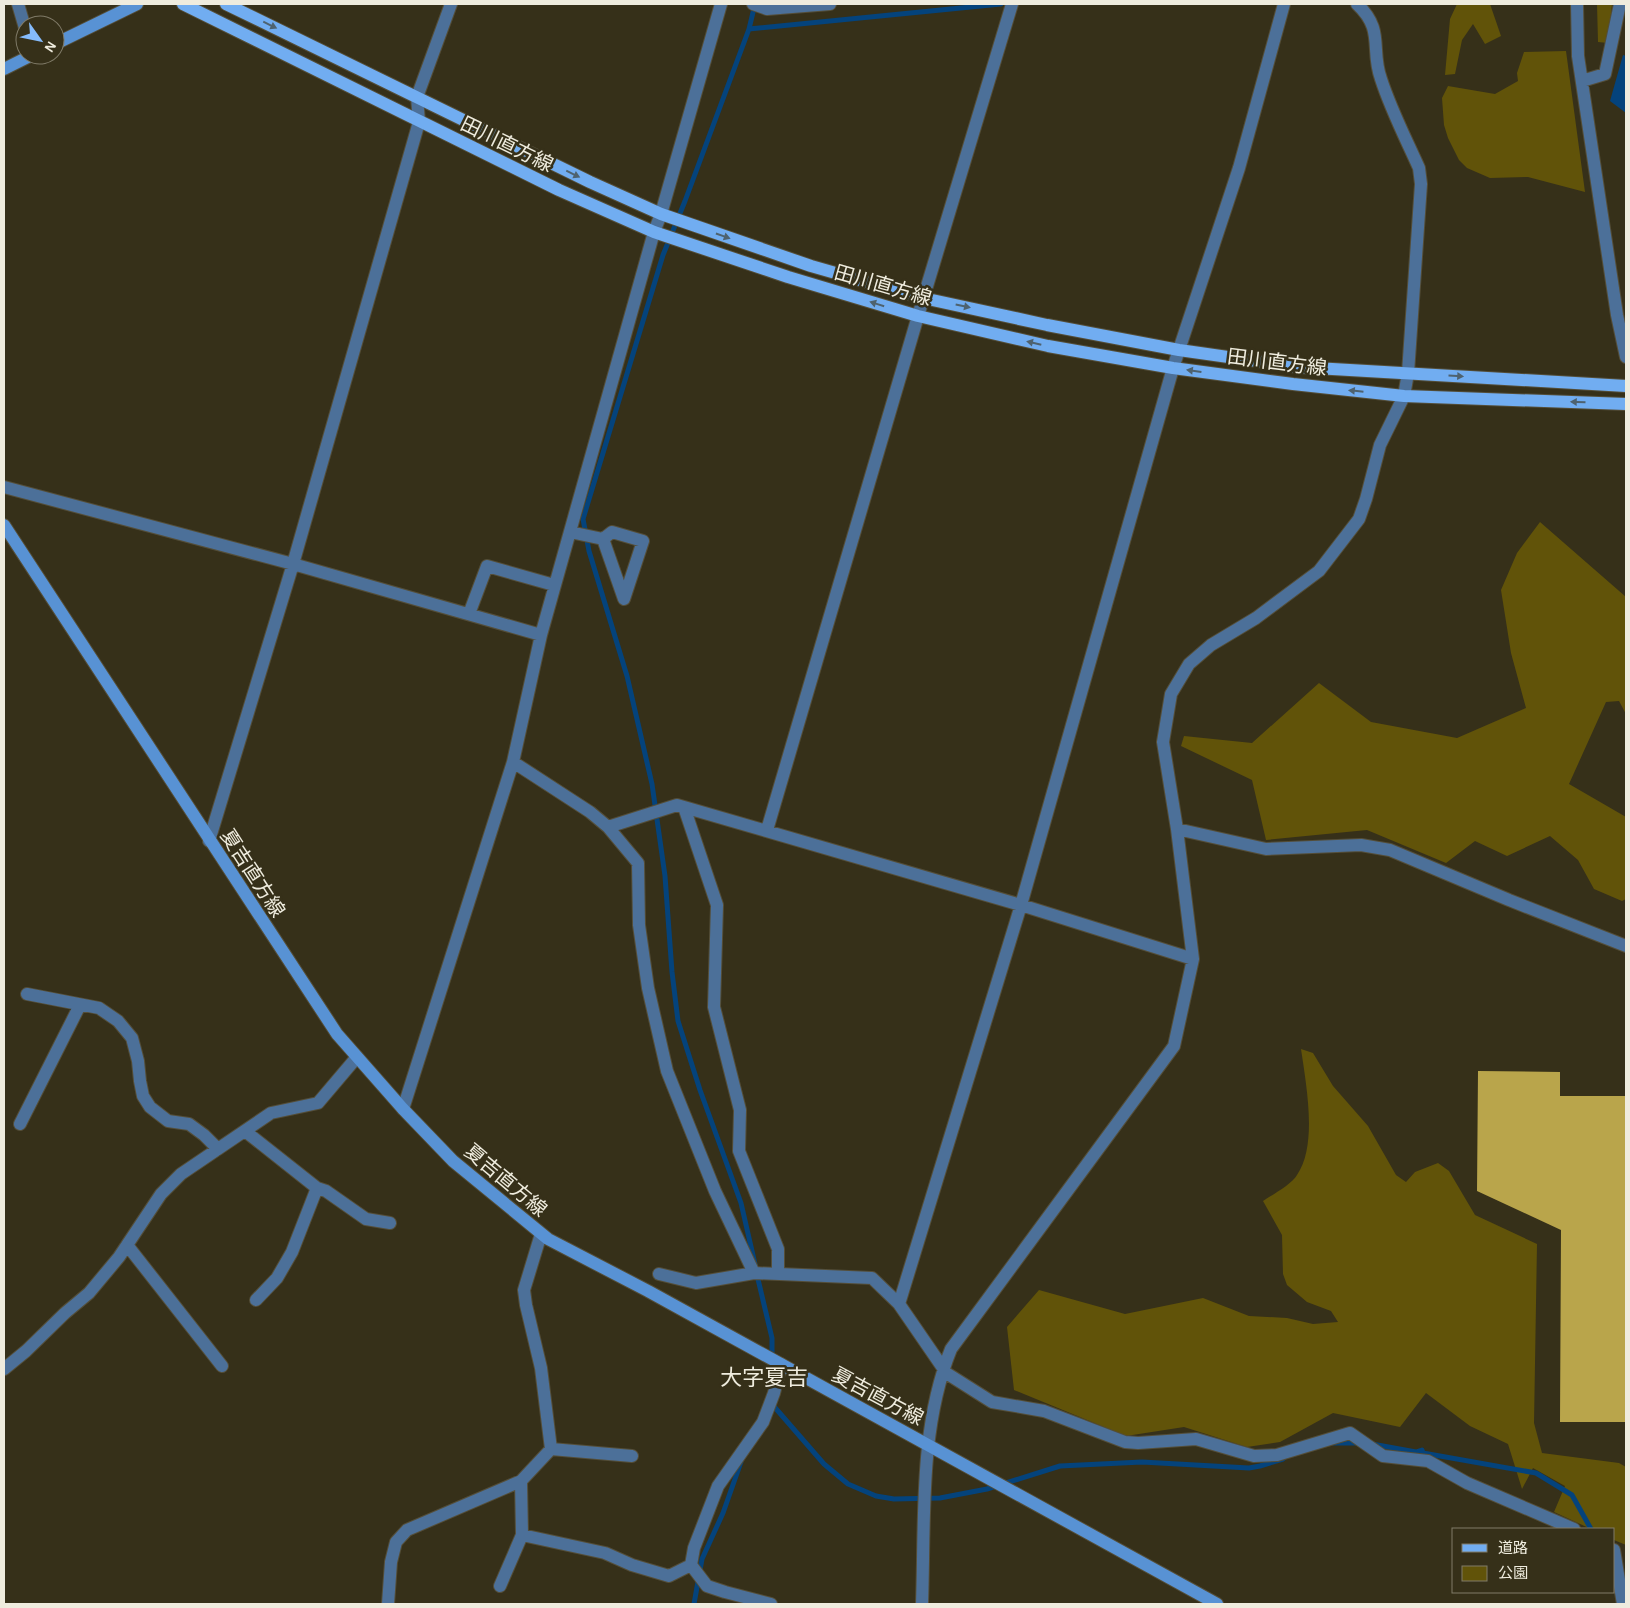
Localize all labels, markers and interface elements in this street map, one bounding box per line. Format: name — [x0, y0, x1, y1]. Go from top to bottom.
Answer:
north arrow — [15, 15, 65, 65]
one-way arrow — [263, 21, 277, 29]
text: N — [42, 39, 59, 54]
street label: 田川直方線 — [457, 112, 557, 176]
one-way arrow — [566, 170, 580, 178]
one-way arrow — [716, 232, 731, 240]
street label: 田川直方線 — [832, 261, 934, 309]
one-way arrow — [869, 299, 884, 307]
one-way arrow — [955, 303, 971, 311]
one-way arrow — [1027, 339, 1042, 347]
street label: 田川直方線 — [1226, 345, 1328, 379]
one-way arrow — [1186, 367, 1202, 375]
one-way arrow — [1449, 372, 1465, 380]
one-way arrow — [1347, 386, 1363, 394]
one-way arrow — [1569, 398, 1585, 406]
street label: 夏吉直方線 — [217, 825, 289, 921]
street label: 夏吉直方線 — [461, 1139, 551, 1221]
street label: 夏吉直方線 — [829, 1363, 927, 1429]
district label: 大字夏吉 — [720, 1366, 808, 1389]
legend — [1452, 1528, 1615, 1593]
text: 道路 — [1498, 1540, 1528, 1556]
text: 公園 — [1498, 1565, 1528, 1581]

